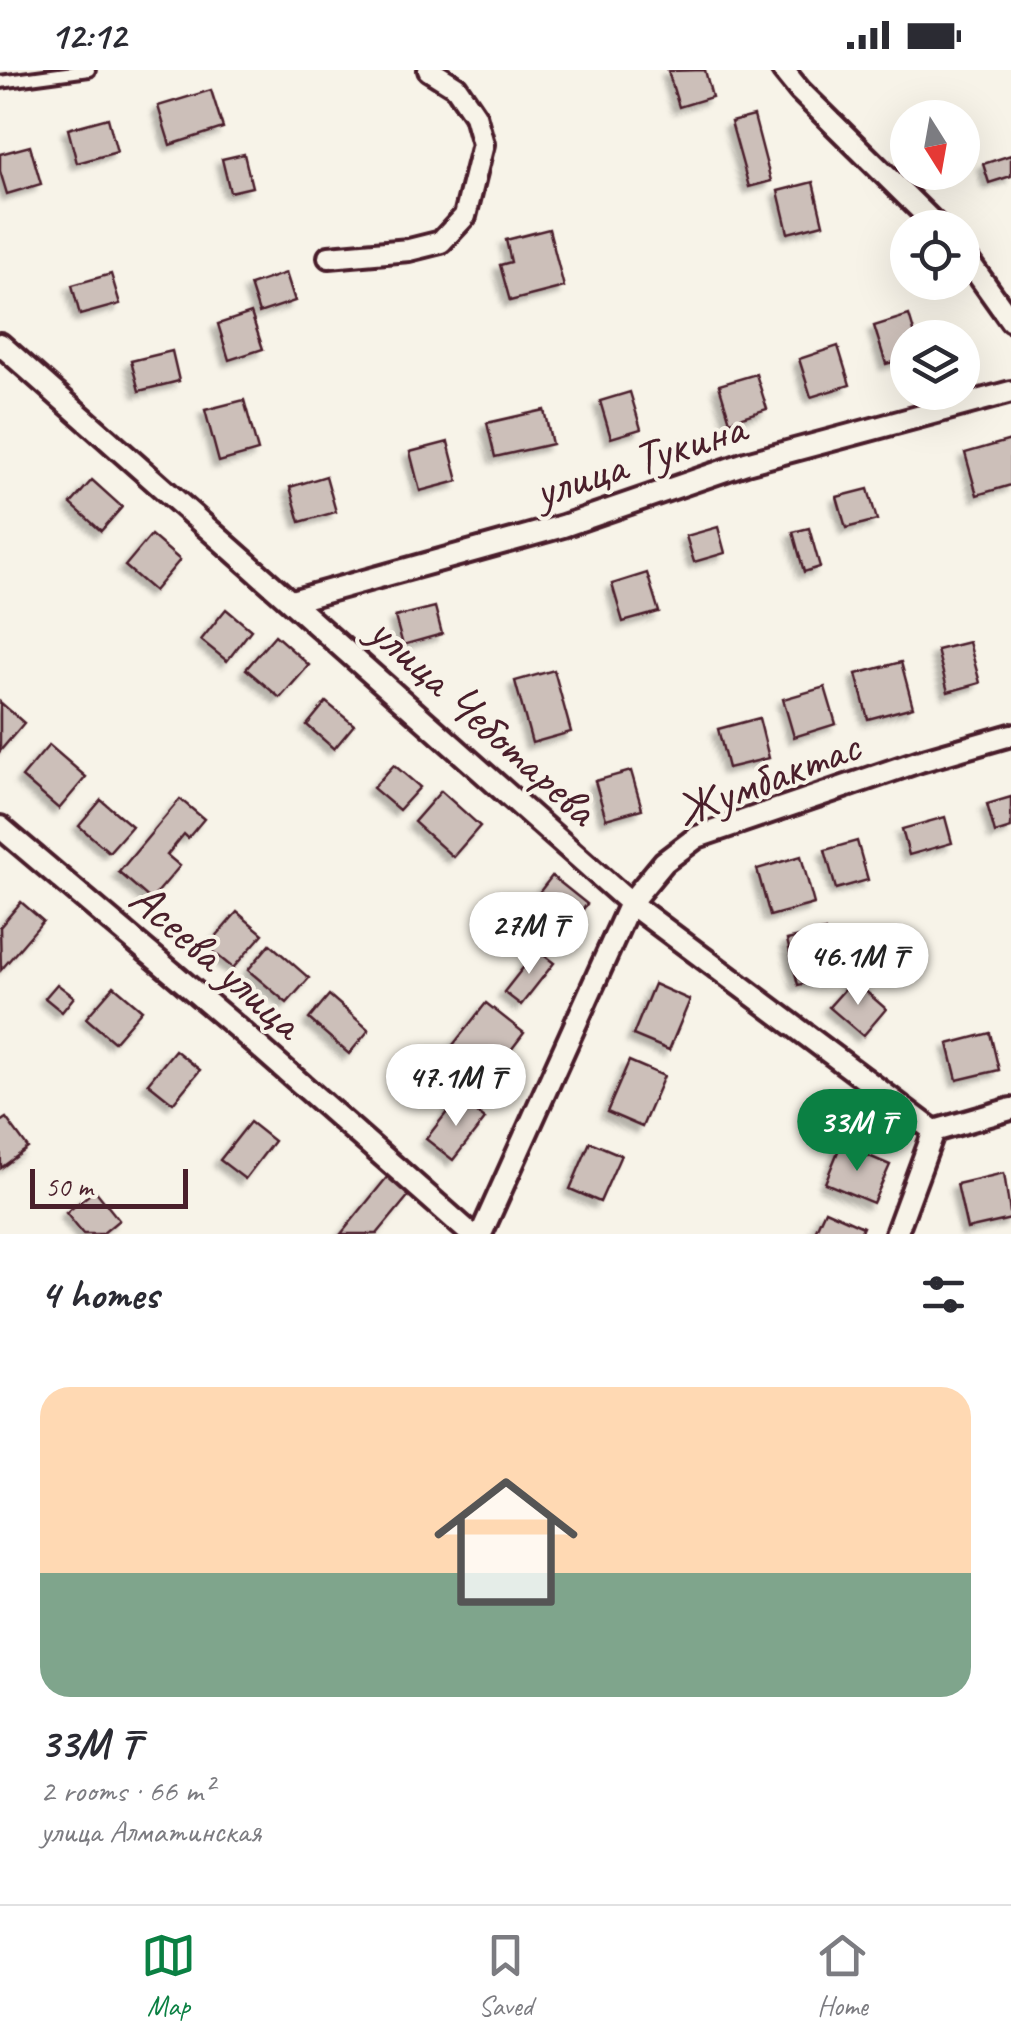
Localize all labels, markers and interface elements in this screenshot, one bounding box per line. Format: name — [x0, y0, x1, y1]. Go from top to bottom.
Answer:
text: 12:12 — [50, 12, 126, 59]
north arrow — [890, 100, 980, 190]
map controls — [890, 100, 980, 410]
button: locate — [890, 210, 980, 300]
button: layers — [890, 320, 980, 410]
street label: улица Тукина — [524, 395, 756, 522]
street label: улица Чеботарева — [354, 599, 612, 840]
street label: Жумбактас — [667, 715, 870, 840]
street label: Асеева улица — [118, 868, 318, 1054]
pin: 27M ₸ — [459, 892, 599, 977]
text: 27M ₸ — [491, 904, 567, 945]
pin: 46.1M ₸ — [766, 923, 950, 1008]
text: 46.1M ₸ — [810, 935, 906, 976]
pin: 47.1M ₸ — [364, 1044, 548, 1129]
text: 47.1M ₸ — [408, 1056, 504, 1097]
pin: 33M ₸ — [787, 1089, 927, 1174]
text: 33M ₸ — [819, 1101, 895, 1142]
scale bar — [30, 1164, 188, 1208]
text: 50 m — [45, 1169, 93, 1204]
icon: filters — [916, 1267, 971, 1322]
text: 4 homes — [40, 1268, 159, 1321]
icon: home — [416, 1452, 596, 1632]
text: 33M ₸ — [40, 1717, 139, 1770]
text: 2 rooms · 66 m² — [40, 1770, 213, 1811]
text: улица Алматинская — [40, 1811, 261, 1852]
tab: Map — [141, 1928, 196, 2023]
tab: Saved — [478, 1928, 533, 2023]
tab: Home — [815, 1928, 870, 2023]

